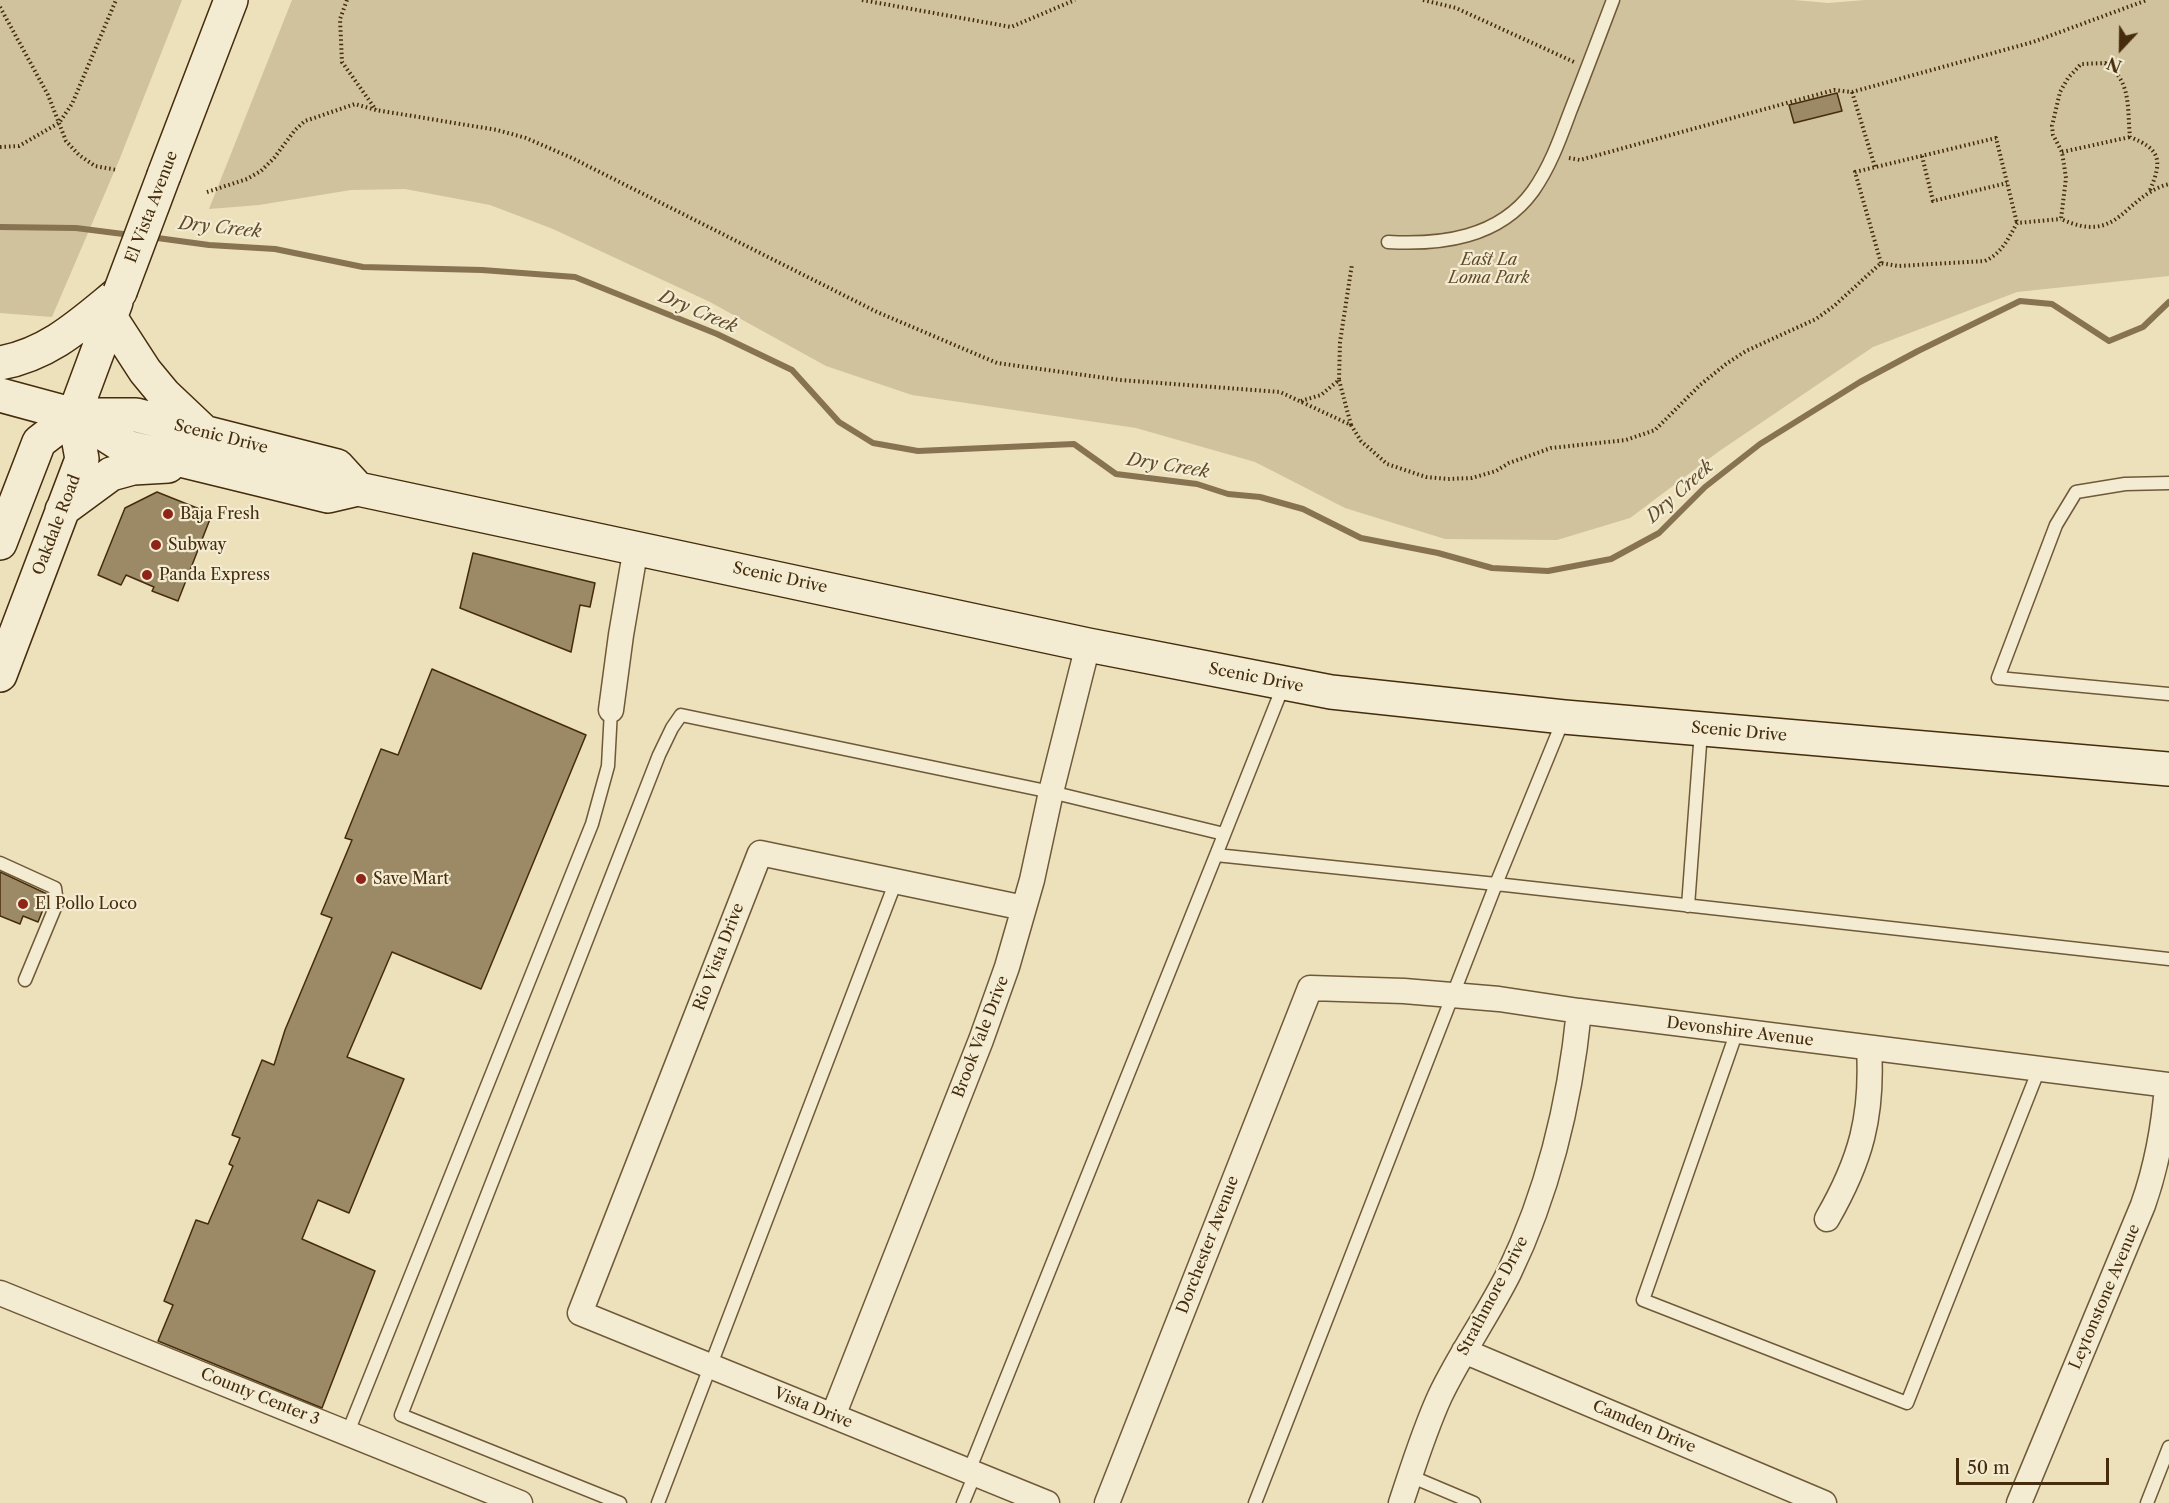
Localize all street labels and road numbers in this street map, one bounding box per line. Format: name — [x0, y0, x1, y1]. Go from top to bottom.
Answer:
street label: El Vista Avenue — [122, 148, 182, 266]
street label: Scenic Drive — [172, 416, 270, 458]
street label: Oakdale Road — [29, 472, 85, 578]
street label: Scenic Drive — [731, 559, 829, 597]
street label: Scenic Drive — [1207, 659, 1305, 697]
street label: Scenic Drive — [1690, 718, 1788, 746]
street label: Rio Vista Drive — [690, 900, 748, 1014]
street label: Brook Vale Drive — [949, 973, 1013, 1101]
street label: Devonshire Avenue — [1665, 1013, 1815, 1051]
street label: Dorchester Avenue — [1173, 1173, 1243, 1317]
street label: Leytonstone Avenue — [2066, 1221, 2144, 1373]
street label: Strathmore Drive — [1454, 1233, 1532, 1359]
street label: County Center 3 — [198, 1364, 322, 1430]
street label: Vista Drive — [771, 1384, 855, 1432]
street label: Camden Drive — [1590, 1397, 1698, 1457]

